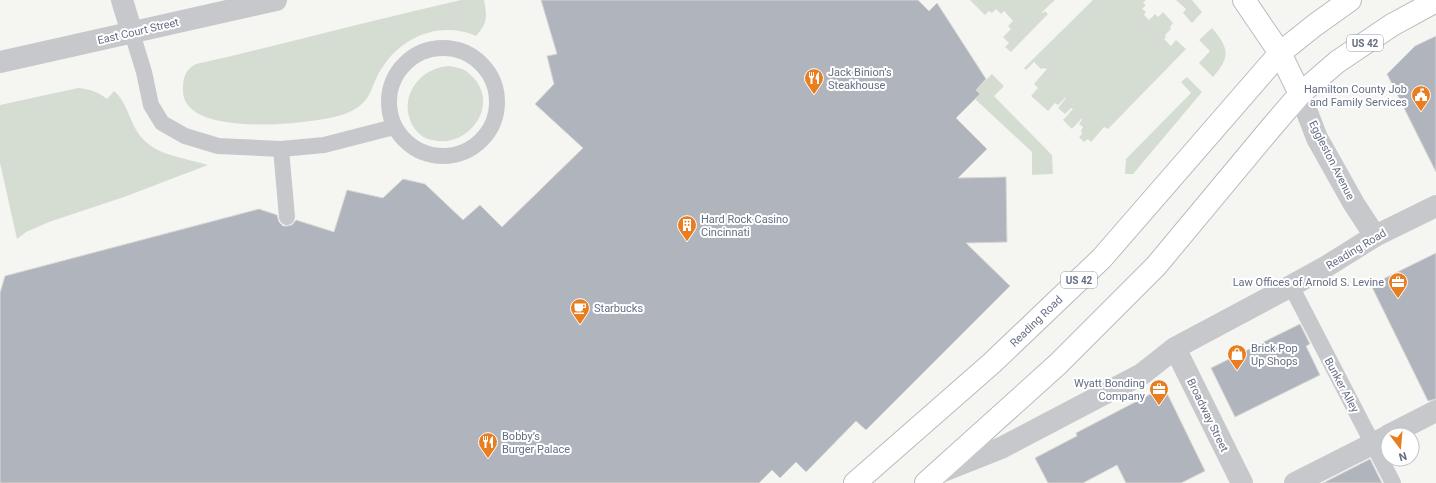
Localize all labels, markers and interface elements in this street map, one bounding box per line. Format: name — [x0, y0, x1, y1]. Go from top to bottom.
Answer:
street label: East Court Street — [96, 16, 180, 47]
road number: US 42 — [1347, 35, 1383, 51]
place label: Jack Binion’s Steakhouse — [828, 66, 892, 92]
restaurant icon: Jack Binion’s Steakhouse — [803, 67, 825, 95]
place label: Hamilton County Job and Family Services — [1304, 83, 1407, 109]
public building icon: Hamilton County Job and Family Services — [1410, 84, 1432, 112]
street label: Eggleston Avenue — [1306, 118, 1357, 202]
place label: Hard Rock Casino Cincinnati — [701, 213, 788, 239]
building icon: Hard Rock Casino Cincinnati — [676, 214, 698, 242]
street label: Reading Road — [1324, 226, 1389, 272]
office icon: Law Offices of Arnold S. Levine — [1387, 271, 1409, 299]
road number: US 42 — [1061, 272, 1097, 288]
place label: Law Offices of Arnold S. Levine — [1233, 276, 1384, 289]
street label: Reading Road — [1007, 293, 1065, 350]
cafe icon: Starbucks — [569, 297, 591, 325]
place label: Starbucks — [594, 302, 643, 315]
place label: Brick Pop Up Shops — [1251, 342, 1298, 368]
shop icon: Brick Pop Up Shops — [1226, 343, 1248, 371]
street label: Bunker Alley — [1322, 356, 1362, 416]
street label: Broadway Street — [1184, 376, 1231, 454]
place label: Wyatt Bonding Company — [1074, 377, 1146, 403]
office icon: Wyatt Bonding Company — [1148, 378, 1170, 406]
north arrow — [1380, 427, 1420, 467]
place label: Bobby’s Burger Palace — [502, 430, 570, 456]
restaurant icon: Bobby’s Burger Palace — [477, 431, 499, 459]
text: N — [1397, 449, 1408, 464]

